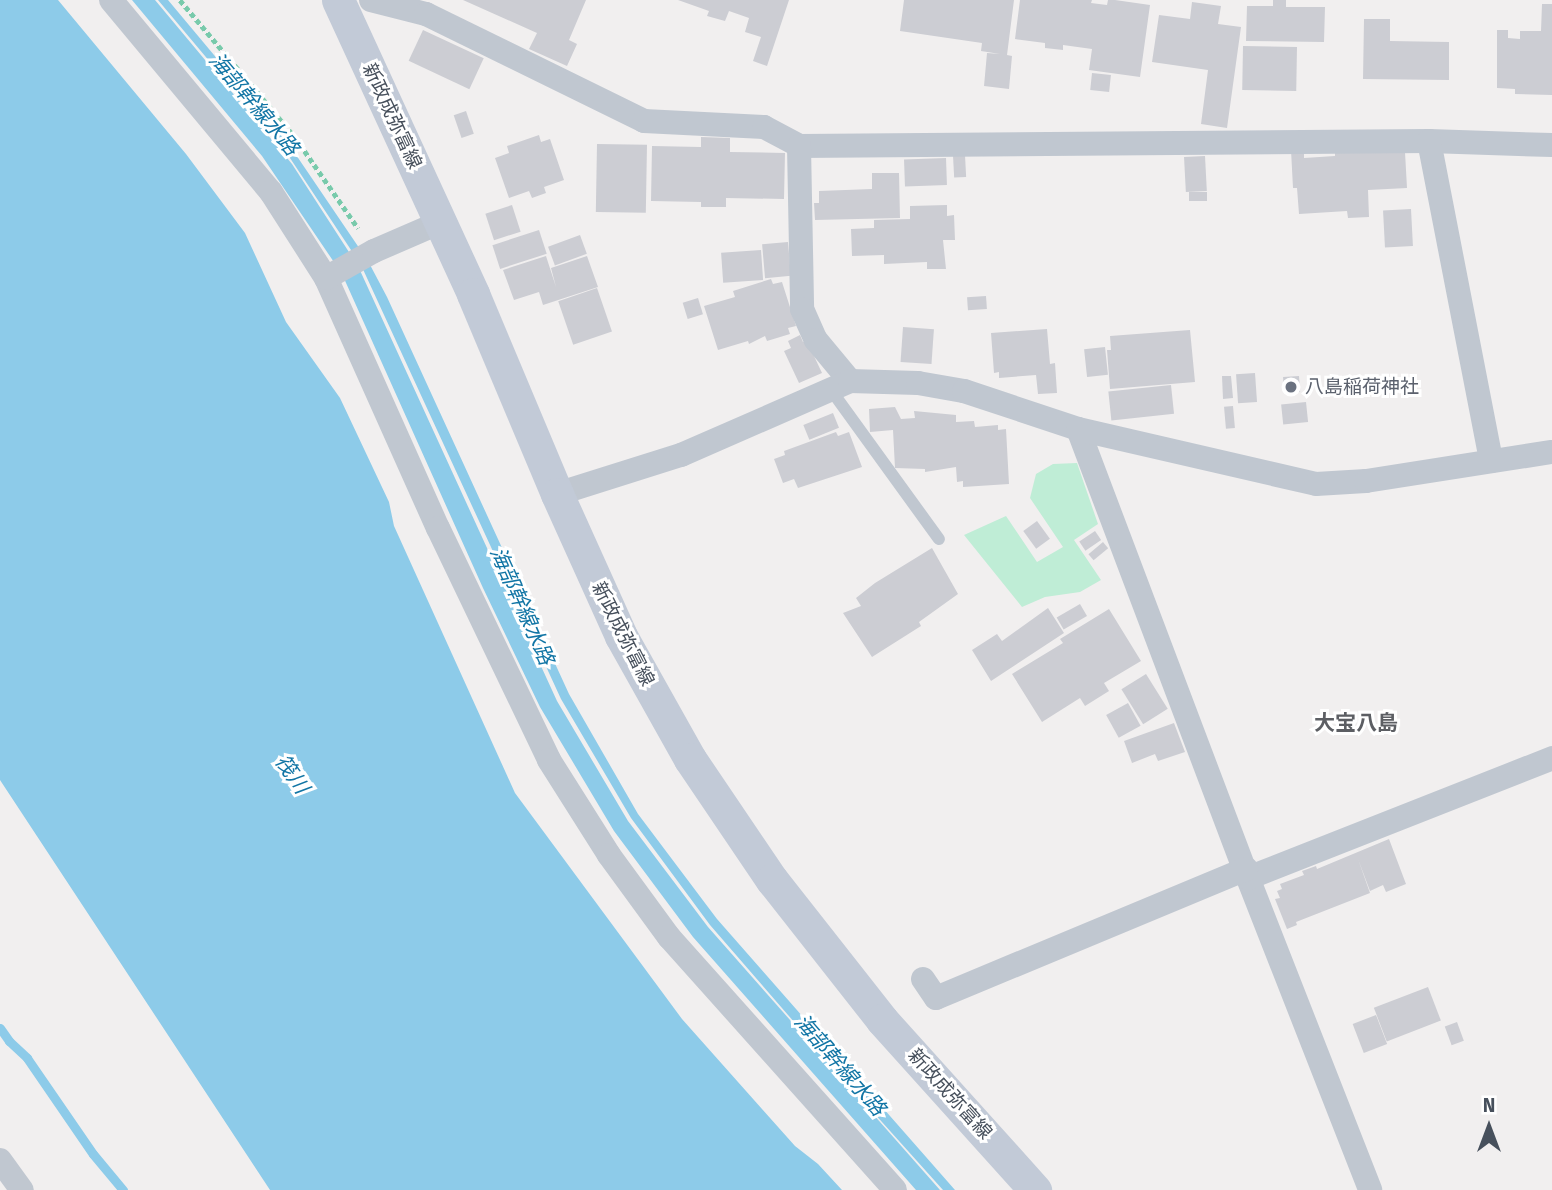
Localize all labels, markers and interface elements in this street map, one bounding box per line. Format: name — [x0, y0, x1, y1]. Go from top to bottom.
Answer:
water label: 海部幹線水路 — [204, 48, 304, 160]
street label: 新政成弥富線 — [358, 60, 426, 172]
place label: 八島稲荷神社 — [1305, 376, 1419, 398]
marker: 八島稲荷神社 — [1283, 379, 1299, 395]
water label: 海部幹線水路 — [485, 543, 559, 669]
street label: 新政成弥富線 — [587, 578, 659, 690]
district label: 大宝八島 — [1314, 710, 1398, 736]
water label: 筏川 — [270, 750, 314, 798]
water label: 海部幹線水路 — [789, 1009, 891, 1121]
street label: 新政成弥富線 — [903, 1044, 997, 1144]
north arrow — [1454, 1092, 1524, 1162]
text: N — [1483, 1094, 1495, 1117]

